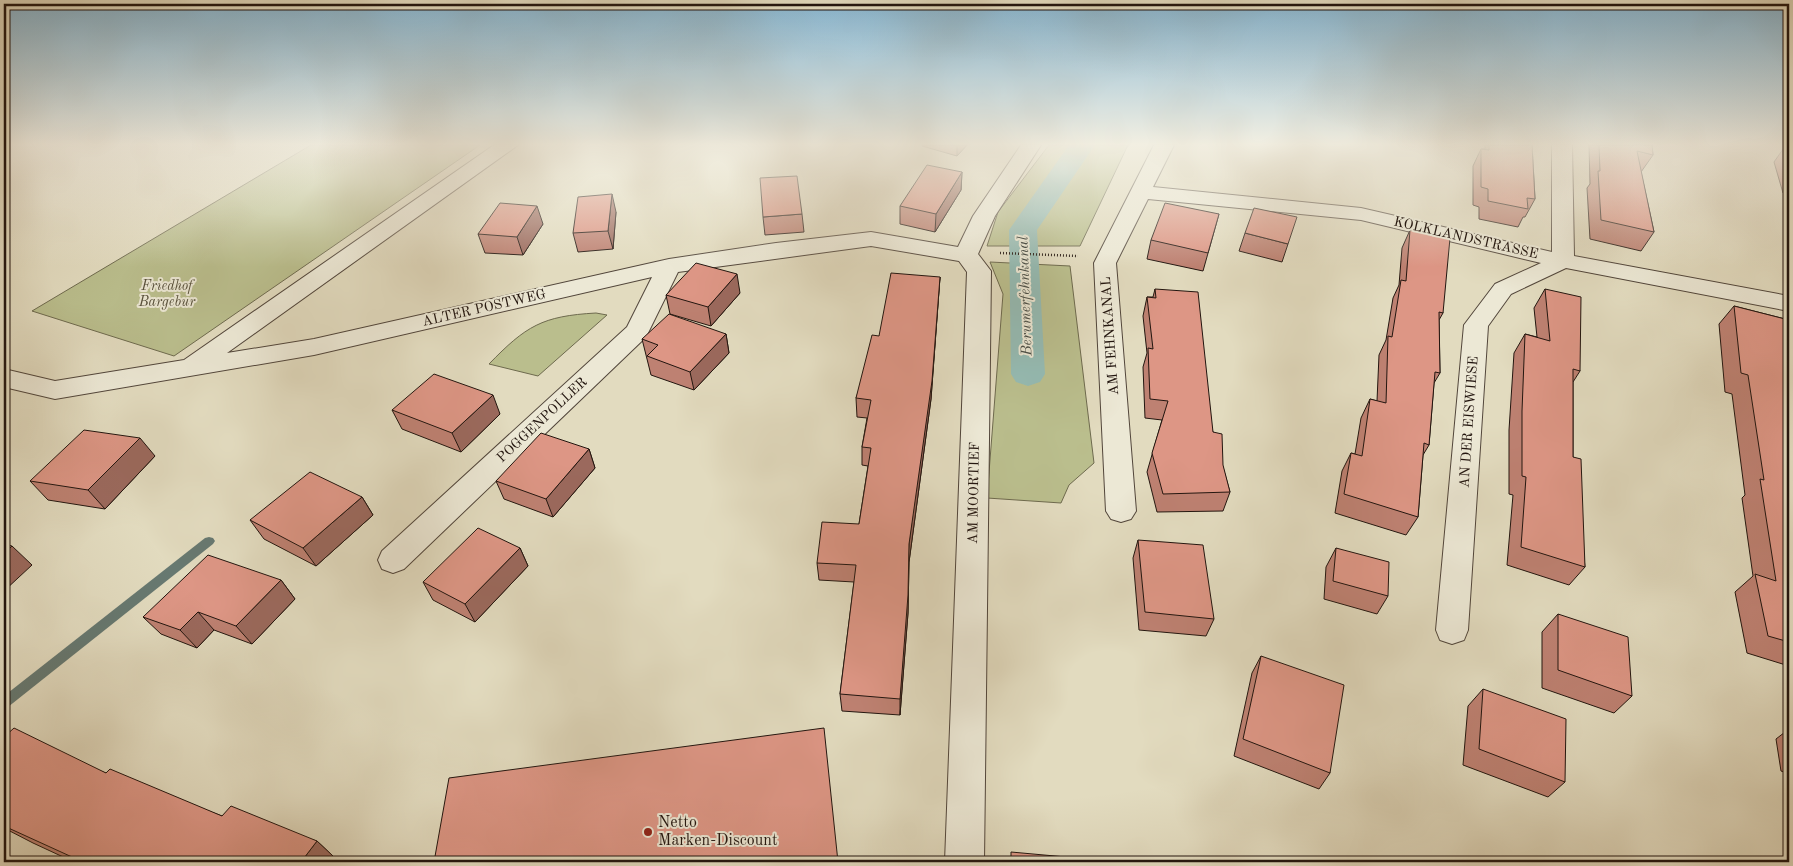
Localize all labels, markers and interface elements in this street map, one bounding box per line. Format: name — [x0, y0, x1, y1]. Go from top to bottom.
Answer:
street label: KOLKLANDSTRASSE — [1392, 215, 1540, 261]
water label: Berumerfehnkanal — [1016, 235, 1036, 357]
street label: AM FEHNKANAL — [1099, 276, 1121, 396]
park label: Friedhof Bargebur — [138, 279, 196, 310]
street label: ALTER POSTWEG — [421, 287, 547, 329]
street label: AN DER EISWIESE — [1457, 356, 1481, 488]
street label: POGGENPOLLER — [494, 375, 590, 465]
street label: AM MOORTIEF — [966, 442, 982, 544]
place label: Netto Marken-Discount — [658, 815, 778, 849]
marker: Netto Marken-Discount — [642, 826, 654, 838]

